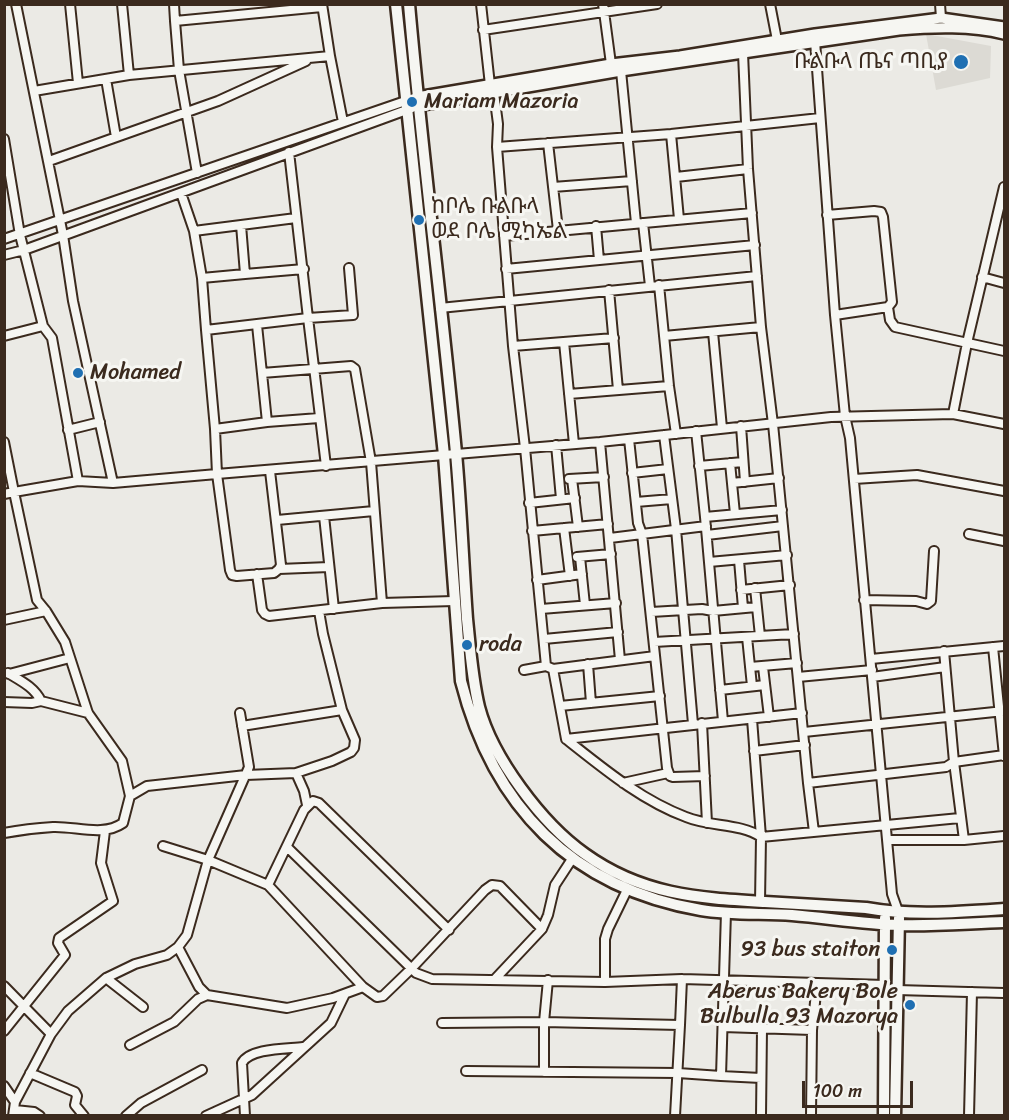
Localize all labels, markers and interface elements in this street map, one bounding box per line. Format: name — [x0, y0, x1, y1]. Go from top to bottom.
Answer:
place label: ቡልቡላ ጤና ጣቢያ — [794, 49, 948, 75]
marker: ቡልቡላ ጤና ጣቢያ — [952, 53, 970, 71]
place label: Mariam Mazoria — [424, 89, 579, 115]
marker: Mariam Mazoria — [405, 95, 419, 109]
place label: ከቦሌ ቡልቡላ ወደ ቦሌ ሚካኤል — [431, 194, 567, 246]
marker: ከቦሌ ቡልቡላ ወደ ቦሌ ሚካኤል — [412, 213, 426, 227]
place label: Mohamed — [90, 360, 181, 386]
marker: Mohamed — [71, 366, 85, 380]
place label: roda — [479, 632, 522, 658]
marker: roda — [460, 638, 474, 652]
place label: 93 bus staiton — [741, 937, 880, 963]
marker: 93 bus staiton — [885, 943, 899, 957]
place label: Aberus Bakery Bole Bulbulla 93 Mazorya — [700, 979, 898, 1030]
marker: Aberus Bakery Bole Bulbulla 93 Mazorya — [903, 998, 917, 1012]
scale bar — [805, 1069, 916, 1107]
text: 100 m — [813, 1075, 862, 1107]

